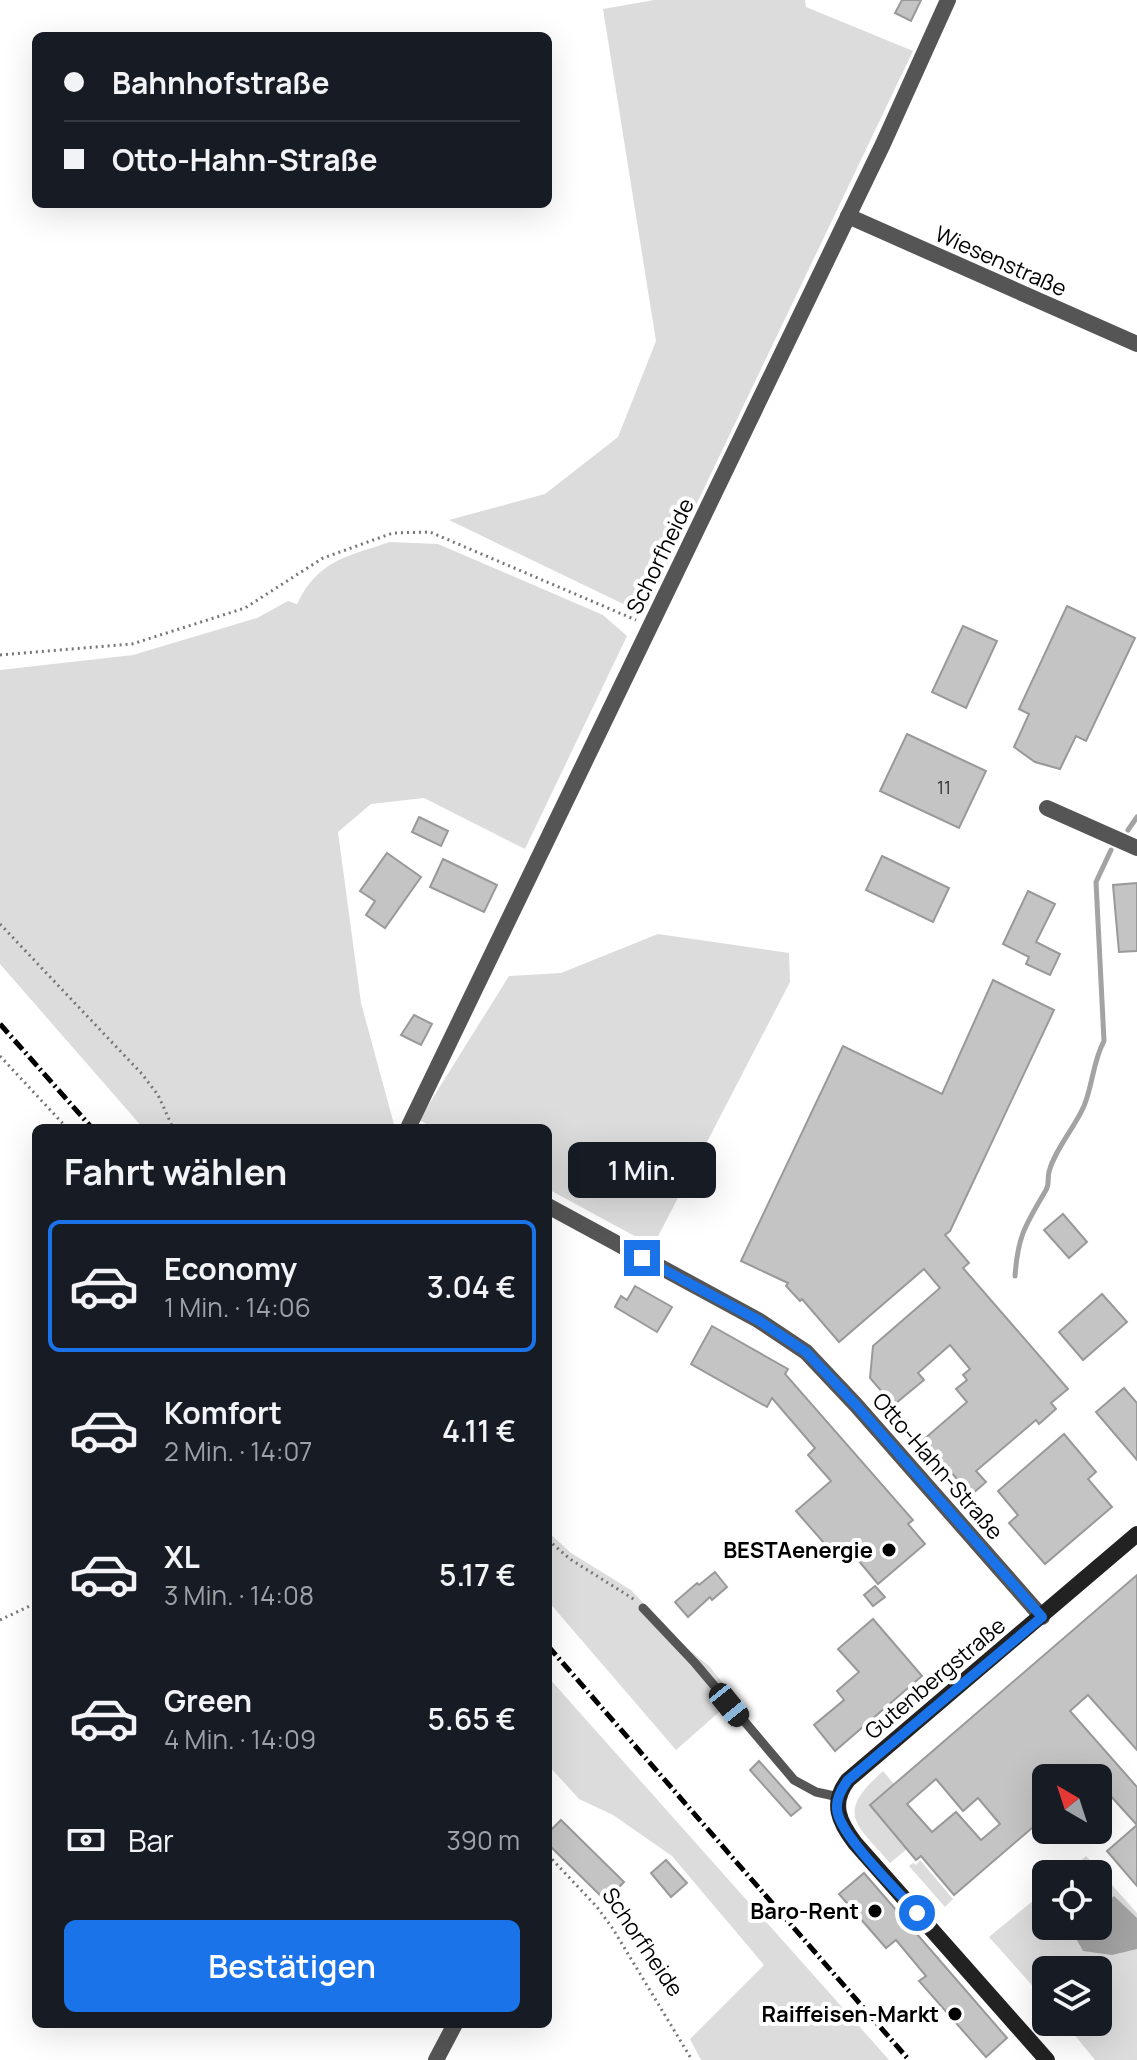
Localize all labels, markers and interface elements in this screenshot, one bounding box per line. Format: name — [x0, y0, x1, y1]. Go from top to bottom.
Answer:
text: Bahnhofstraße — [112, 62, 330, 103]
text: Otto-Hahn-Straße — [112, 139, 378, 180]
street label: Wiesenstraße — [930, 219, 1072, 304]
street label: Schorfheide — [619, 493, 701, 619]
house number: 11 — [937, 775, 951, 799]
callout: 1 Min. — [568, 1142, 716, 1198]
text: Fahrt wählen — [64, 1147, 287, 1196]
text: 1 Min. — [608, 1152, 676, 1188]
route end — [624, 1240, 660, 1276]
text: Economy — [164, 1248, 297, 1289]
icon: car — [68, 1250, 140, 1322]
text: 3.04 € — [427, 1266, 516, 1307]
text: 1 Min. · 14:06 — [164, 1289, 311, 1325]
street label: Otto-Hahn-Straße — [866, 1386, 1010, 1546]
text: Komfort — [164, 1392, 282, 1433]
icon: car — [68, 1394, 140, 1466]
text: 4.11 € — [442, 1410, 516, 1451]
text: 2 Min. · 14:07 — [164, 1433, 312, 1469]
place label: BESTAenergie — [723, 1535, 873, 1565]
text: XL — [164, 1536, 200, 1577]
icon: car — [68, 1538, 140, 1610]
marker: BESTAenergie — [880, 1541, 898, 1559]
text: 5.17 € — [439, 1554, 516, 1595]
text: 3 Min. · 14:08 — [164, 1577, 314, 1613]
street label: Gutenbergstraße — [858, 1610, 1012, 1746]
car — [705, 1679, 753, 1731]
text: Green — [164, 1680, 252, 1721]
icon: car — [68, 1682, 140, 1754]
text: 5.65 € — [428, 1698, 516, 1739]
text: 4 Min. · 14:09 — [164, 1721, 316, 1757]
north arrow — [1032, 1764, 1112, 1844]
map controls — [1032, 1764, 1112, 2036]
icon: cash — [64, 1818, 108, 1862]
text: Bar — [128, 1820, 174, 1861]
text: 390 m — [446, 1822, 520, 1858]
button: locate — [1032, 1860, 1112, 1940]
street label: Schorfheide — [596, 1882, 691, 2002]
route start — [899, 1895, 935, 1931]
place label: Baro-Rent — [750, 1896, 859, 1926]
marker: Baro-Rent — [866, 1902, 884, 1920]
button: Bestätigen — [64, 1920, 520, 2012]
button: layers — [1032, 1956, 1112, 2036]
place label: Raiffeisen-Markt — [761, 1999, 939, 2029]
marker: Raiffeisen-Markt — [946, 2005, 964, 2023]

